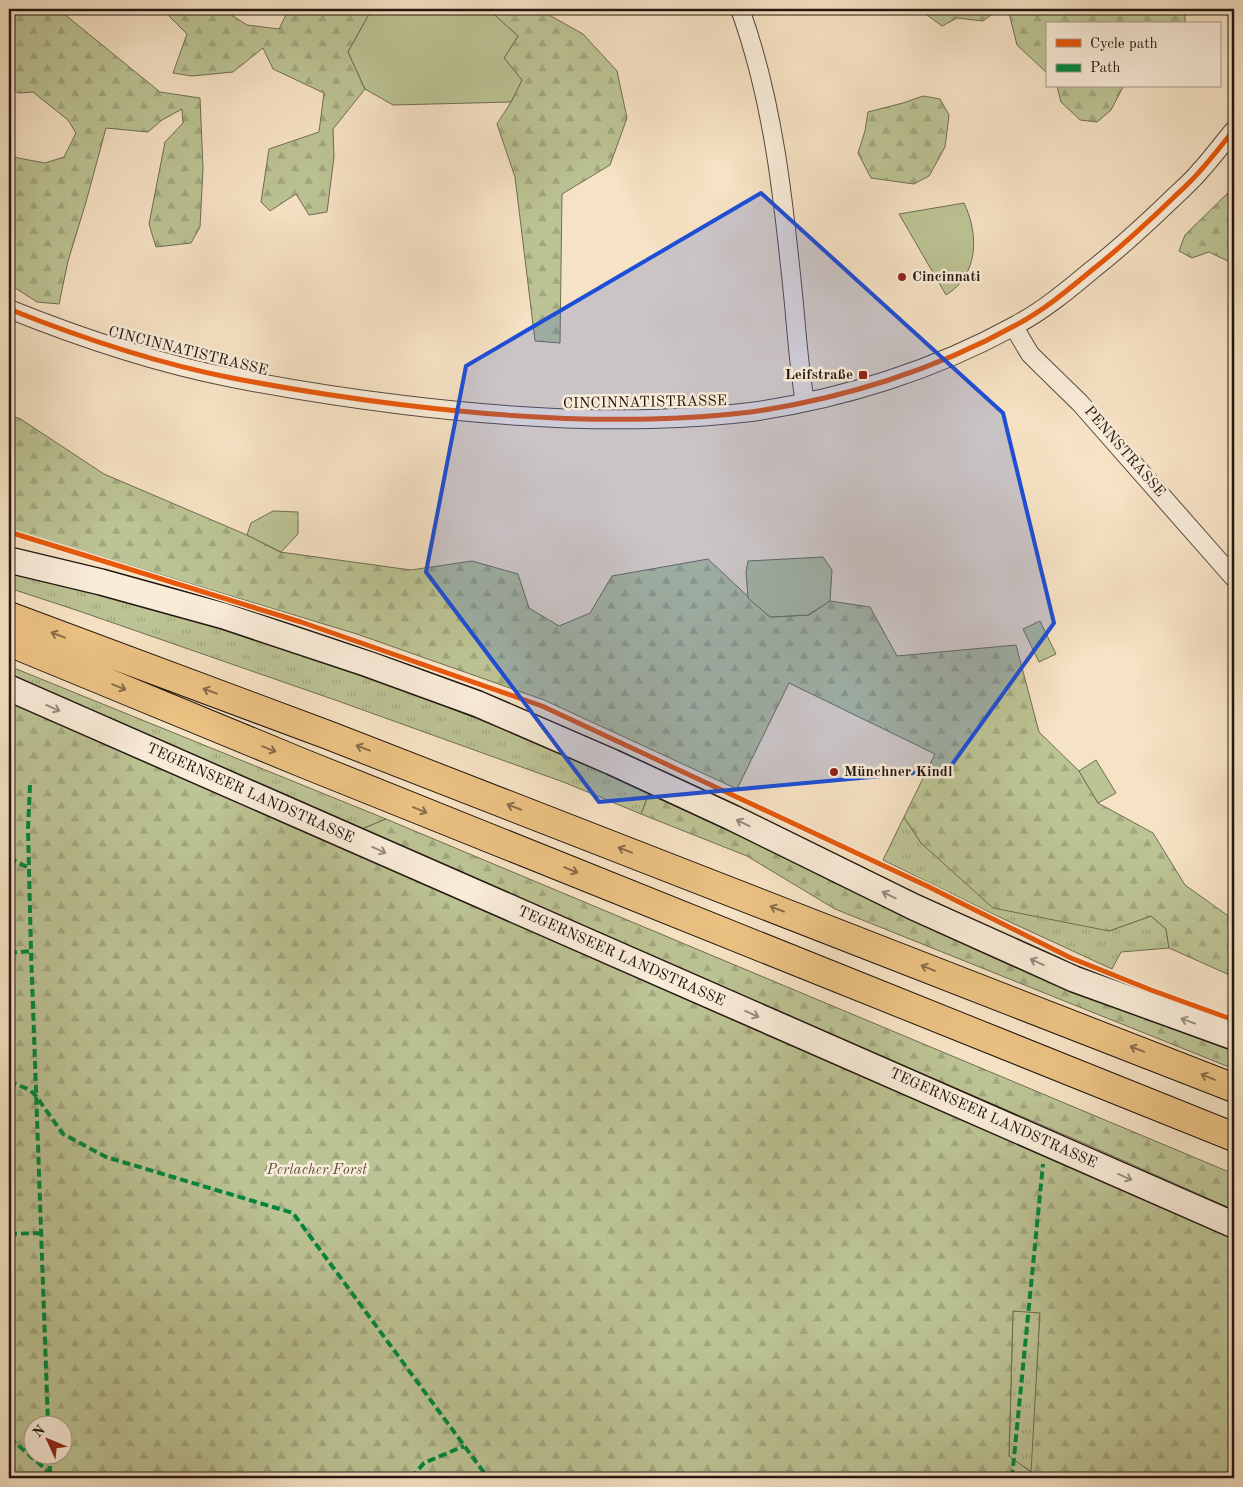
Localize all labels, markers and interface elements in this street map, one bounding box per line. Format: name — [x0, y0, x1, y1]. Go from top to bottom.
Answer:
legend — [1046, 22, 1220, 88]
text: Cycle path — [1090, 37, 1158, 52]
text: Path — [1090, 61, 1120, 76]
place label: Cincinnati — [912, 270, 980, 285]
marker: Cincinnati — [896, 271, 908, 283]
street label: CINCINNATISTRASSE — [107, 325, 269, 379]
place label: Leifstraße — [785, 368, 853, 383]
marker: Leifstraße — [857, 369, 869, 381]
street label: CINCINNATISTRASSE — [563, 394, 727, 412]
street label: PENNSTRASSE — [1081, 404, 1167, 500]
one-way arrow — [51, 630, 66, 639]
one-way arrow — [111, 683, 126, 693]
one-way arrow — [203, 686, 219, 695]
one-way arrow — [45, 704, 60, 714]
street label: TEGERNSEER LANDSTRASSE — [144, 741, 356, 847]
one-way arrow — [356, 743, 371, 752]
one-way arrow — [261, 745, 276, 754]
place label: Münchner Kindl — [844, 765, 953, 780]
marker: Münchner Kindl — [828, 766, 840, 778]
one-way arrow — [507, 802, 522, 812]
one-way arrow — [412, 806, 427, 815]
one-way arrow — [736, 818, 751, 827]
one-way arrow — [618, 845, 633, 854]
one-way arrow — [371, 846, 386, 856]
one-way arrow — [563, 867, 578, 876]
one-way arrow — [882, 890, 897, 899]
street label: TEGERNSEER LANDSTRASSE — [515, 904, 727, 1010]
one-way arrow — [769, 904, 785, 913]
one-way arrow — [1030, 957, 1045, 966]
one-way arrow — [921, 963, 936, 972]
one-way arrow — [744, 1009, 759, 1019]
one-way arrow — [1181, 1016, 1197, 1025]
one-way arrow — [1130, 1044, 1145, 1053]
street label: TEGERNSEER LANDSTRASSE — [887, 1066, 1099, 1172]
one-way arrow — [1201, 1072, 1216, 1082]
park label: Perlacher Forst — [266, 1163, 367, 1178]
one-way arrow — [1117, 1172, 1132, 1182]
north arrow — [22, 1414, 72, 1464]
text: N — [31, 1423, 48, 1440]

